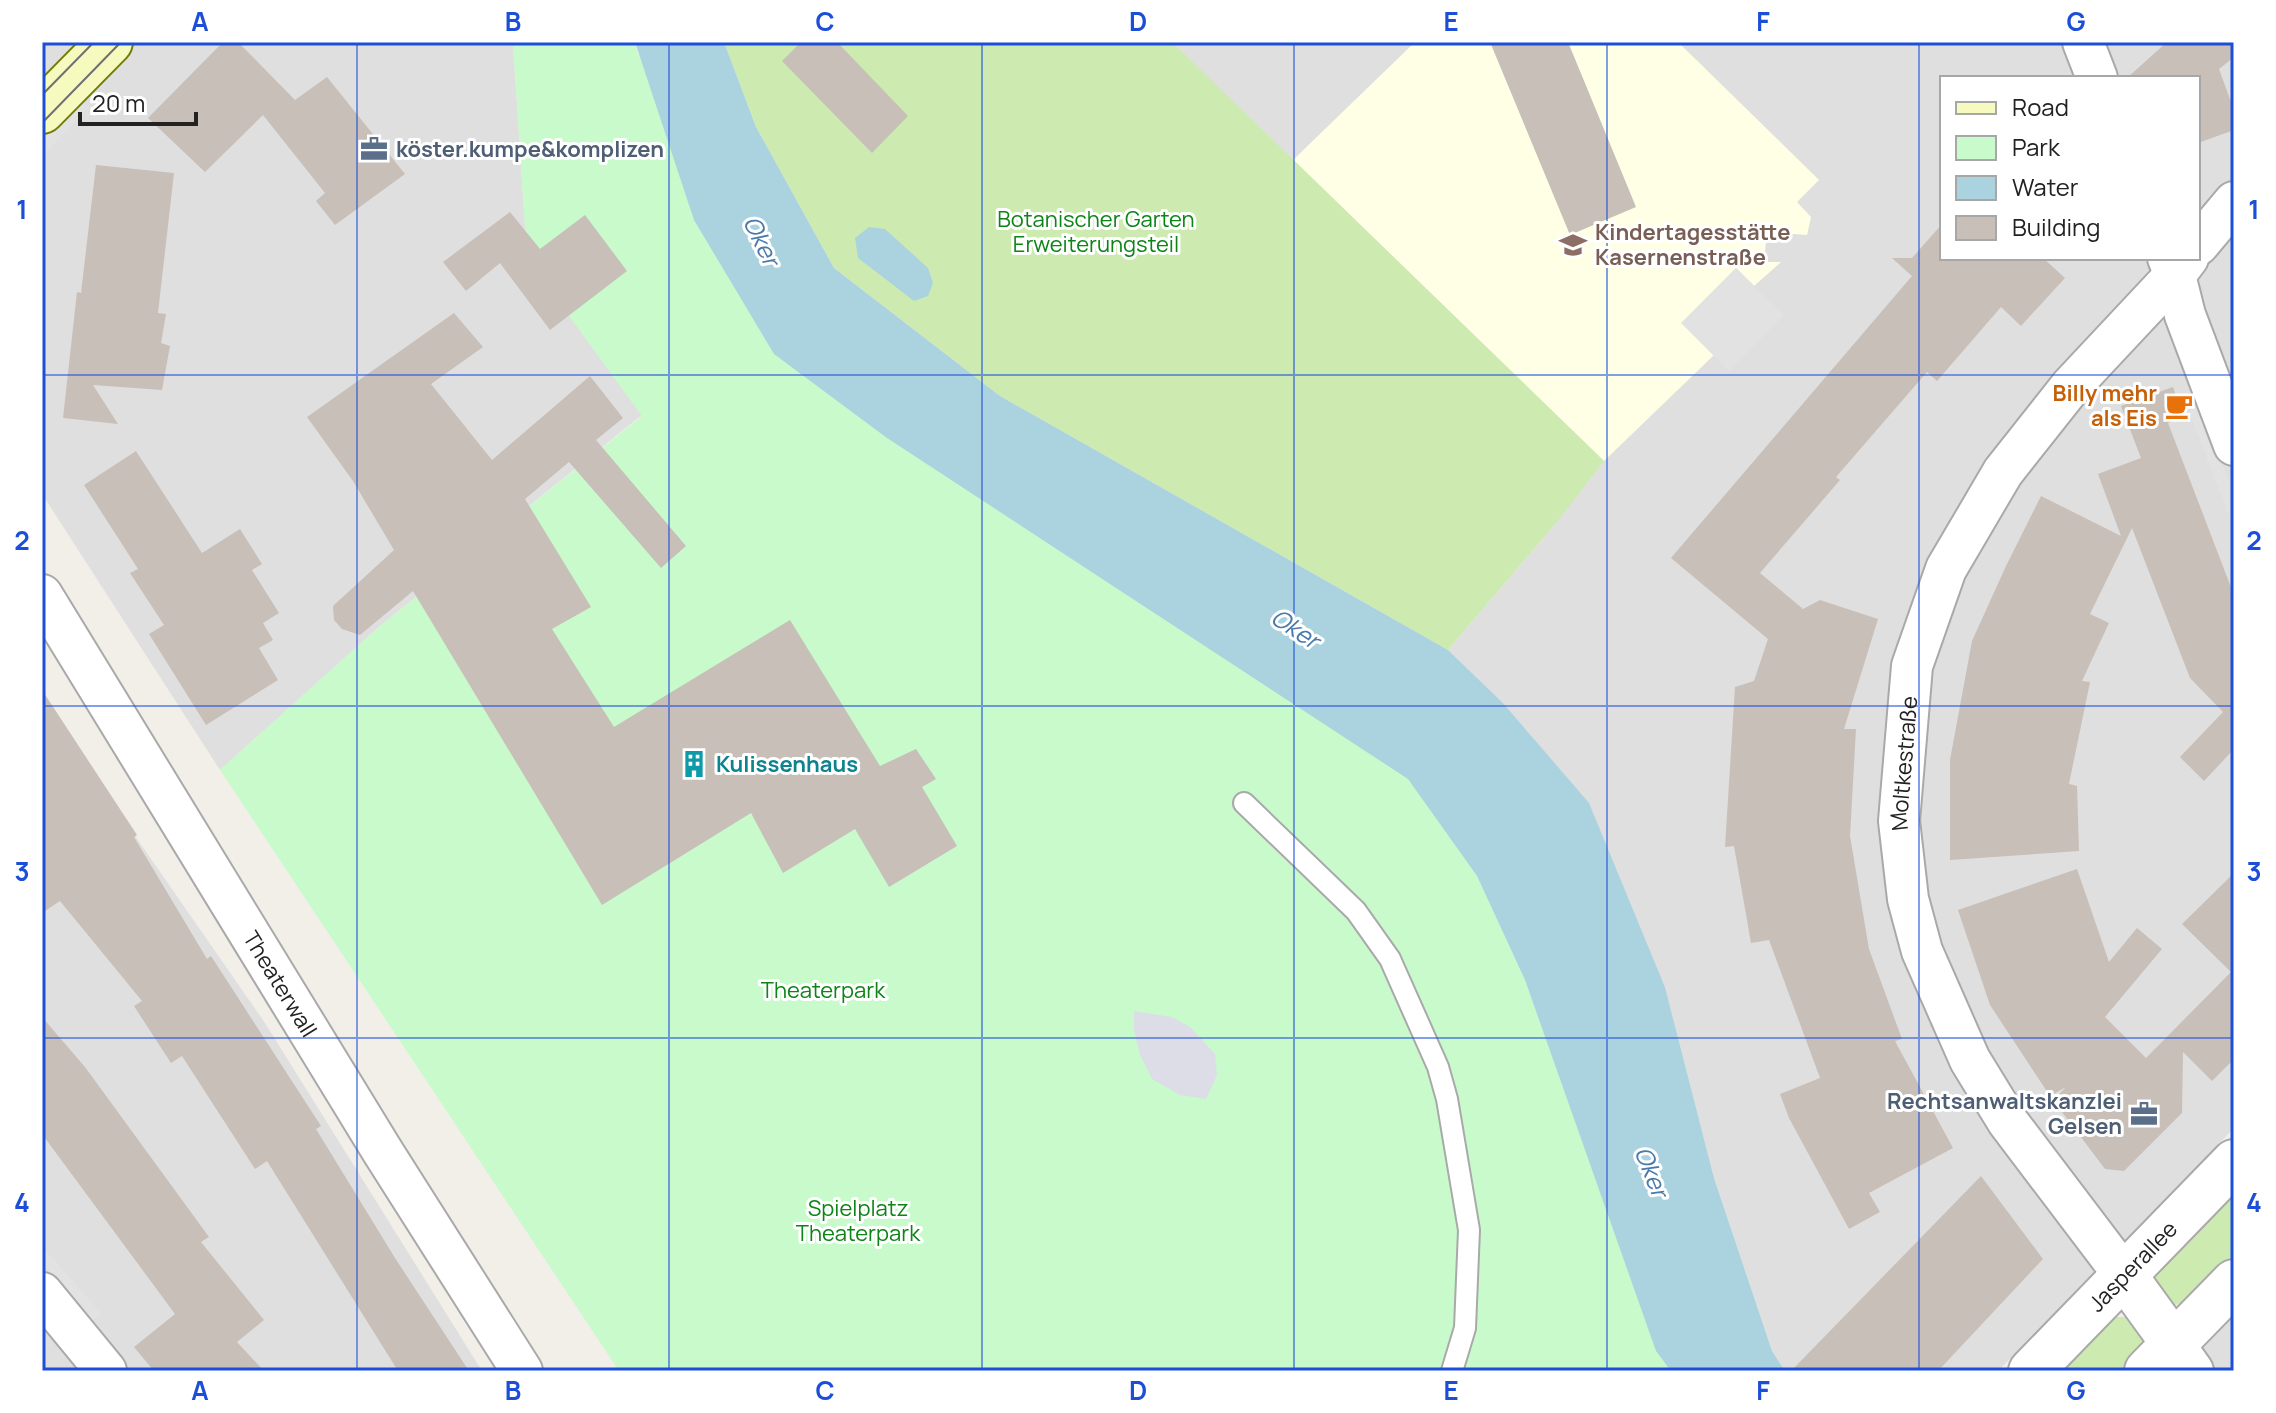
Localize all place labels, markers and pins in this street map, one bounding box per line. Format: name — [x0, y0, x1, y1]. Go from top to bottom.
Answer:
office icon: köster.kumpe&komplizen — [359, 134, 389, 164]
place label: köster.kumpe&komplizen — [396, 134, 664, 164]
place label: Kindertagesstätte Kasernenstraße — [1595, 217, 1791, 272]
school or university icon: Kindertagesstätte Kasernenstraße — [1558, 230, 1588, 260]
place label: Billy mehr als Eis — [2053, 378, 2157, 433]
cafe icon: Billy mehr als Eis — [2164, 391, 2194, 421]
building icon: Kulissenhaus — [679, 749, 709, 779]
place label: Kulissenhaus — [716, 749, 858, 779]
place label: Rechtsanwaltskanzlei Gelsen — [1887, 1086, 2122, 1141]
office icon: Rechtsanwaltskanzlei Gelsen — [2129, 1099, 2159, 1129]

